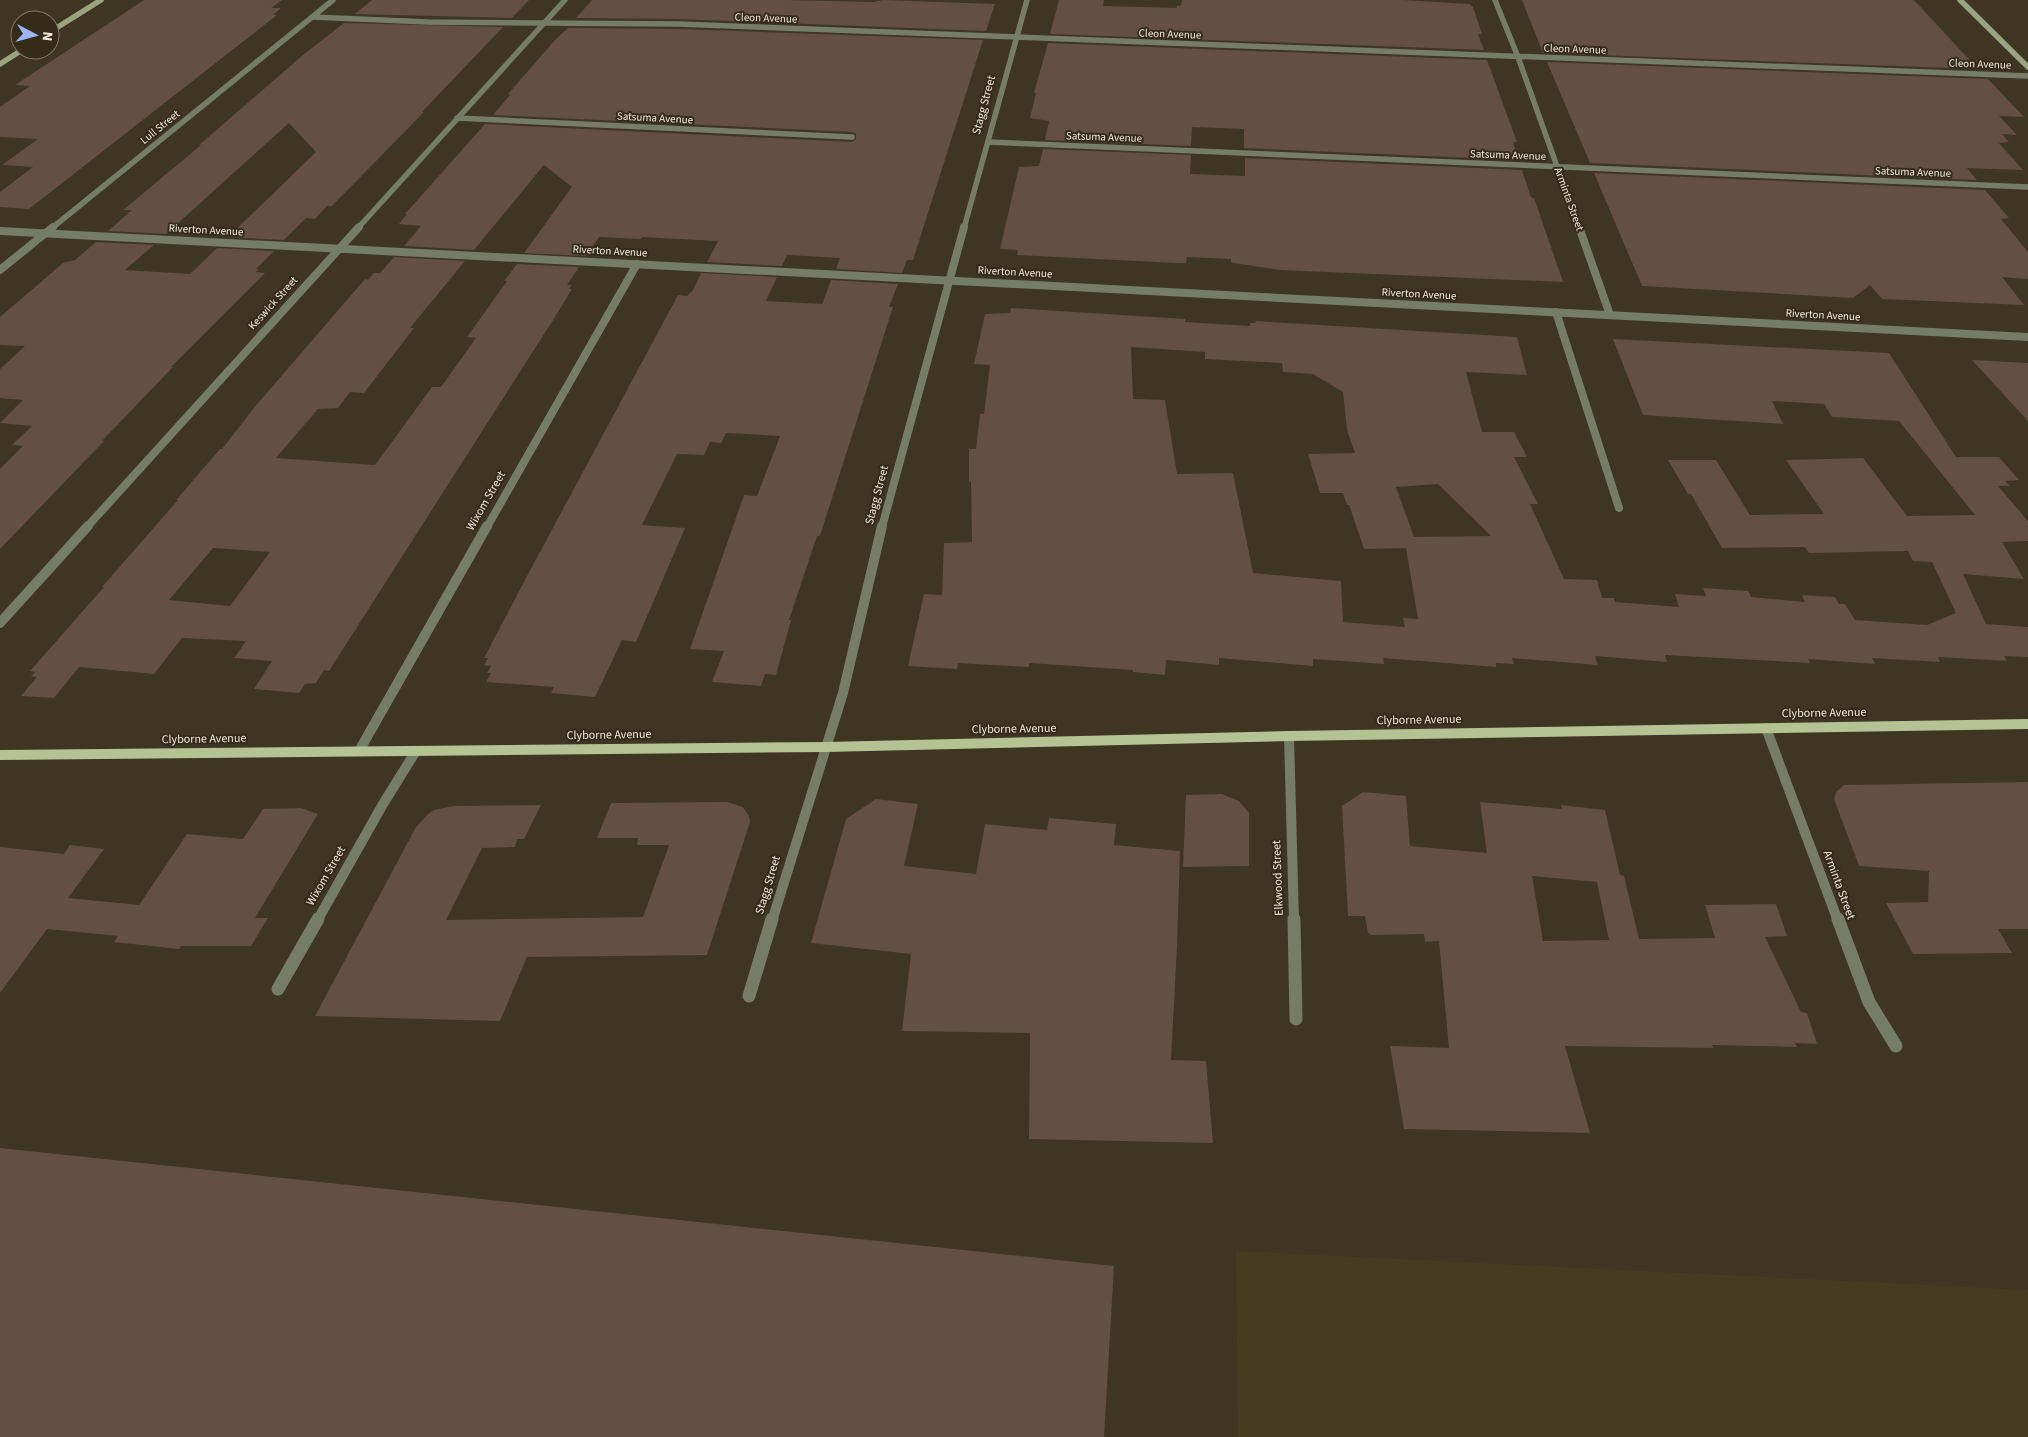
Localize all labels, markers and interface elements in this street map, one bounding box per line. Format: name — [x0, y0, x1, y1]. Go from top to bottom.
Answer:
street label: Cleon Avenue — [734, 9, 798, 27]
north arrow — [10, 10, 60, 60]
street label: Cleon Avenue — [1138, 25, 1202, 43]
text: N — [37, 31, 57, 42]
street label: Cleon Avenue — [1543, 40, 1607, 58]
street label: Cleon Avenue — [1948, 55, 2012, 73]
street label: Stagg Street — [968, 74, 1000, 136]
street label: Lull Street — [137, 106, 183, 147]
street label: Satsuma Avenue — [617, 109, 694, 128]
street label: Satsuma Avenue — [1066, 128, 1143, 146]
street label: Satsuma Avenue — [1470, 146, 1547, 164]
street label: Satsuma Avenue — [1875, 163, 1952, 181]
street label: Arminta Street — [1551, 165, 1588, 233]
street label: Riverton Avenue — [168, 221, 244, 239]
street label: Riverton Avenue — [572, 242, 648, 260]
street label: Riverton Avenue — [977, 263, 1053, 281]
street label: Keswick Street — [245, 273, 301, 333]
street label: Riverton Avenue — [1381, 285, 1457, 303]
street label: Riverton Avenue — [1785, 306, 1861, 324]
street label: Stagg Street — [861, 464, 893, 526]
street label: Wixom Street — [462, 468, 510, 534]
street label: Clyborne Avenue — [1781, 704, 1867, 722]
street label: Clyborne Avenue — [1376, 711, 1462, 729]
street label: Clyborne Avenue — [971, 720, 1057, 738]
street label: Clyborne Avenue — [566, 726, 652, 744]
street label: Clyborne Avenue — [161, 730, 247, 748]
street label: Elkwood Street — [1268, 840, 1288, 916]
street label: Wixom Street — [302, 843, 350, 909]
street label: Arminta Street — [1819, 848, 1859, 922]
street label: Stagg Street — [751, 854, 785, 916]

